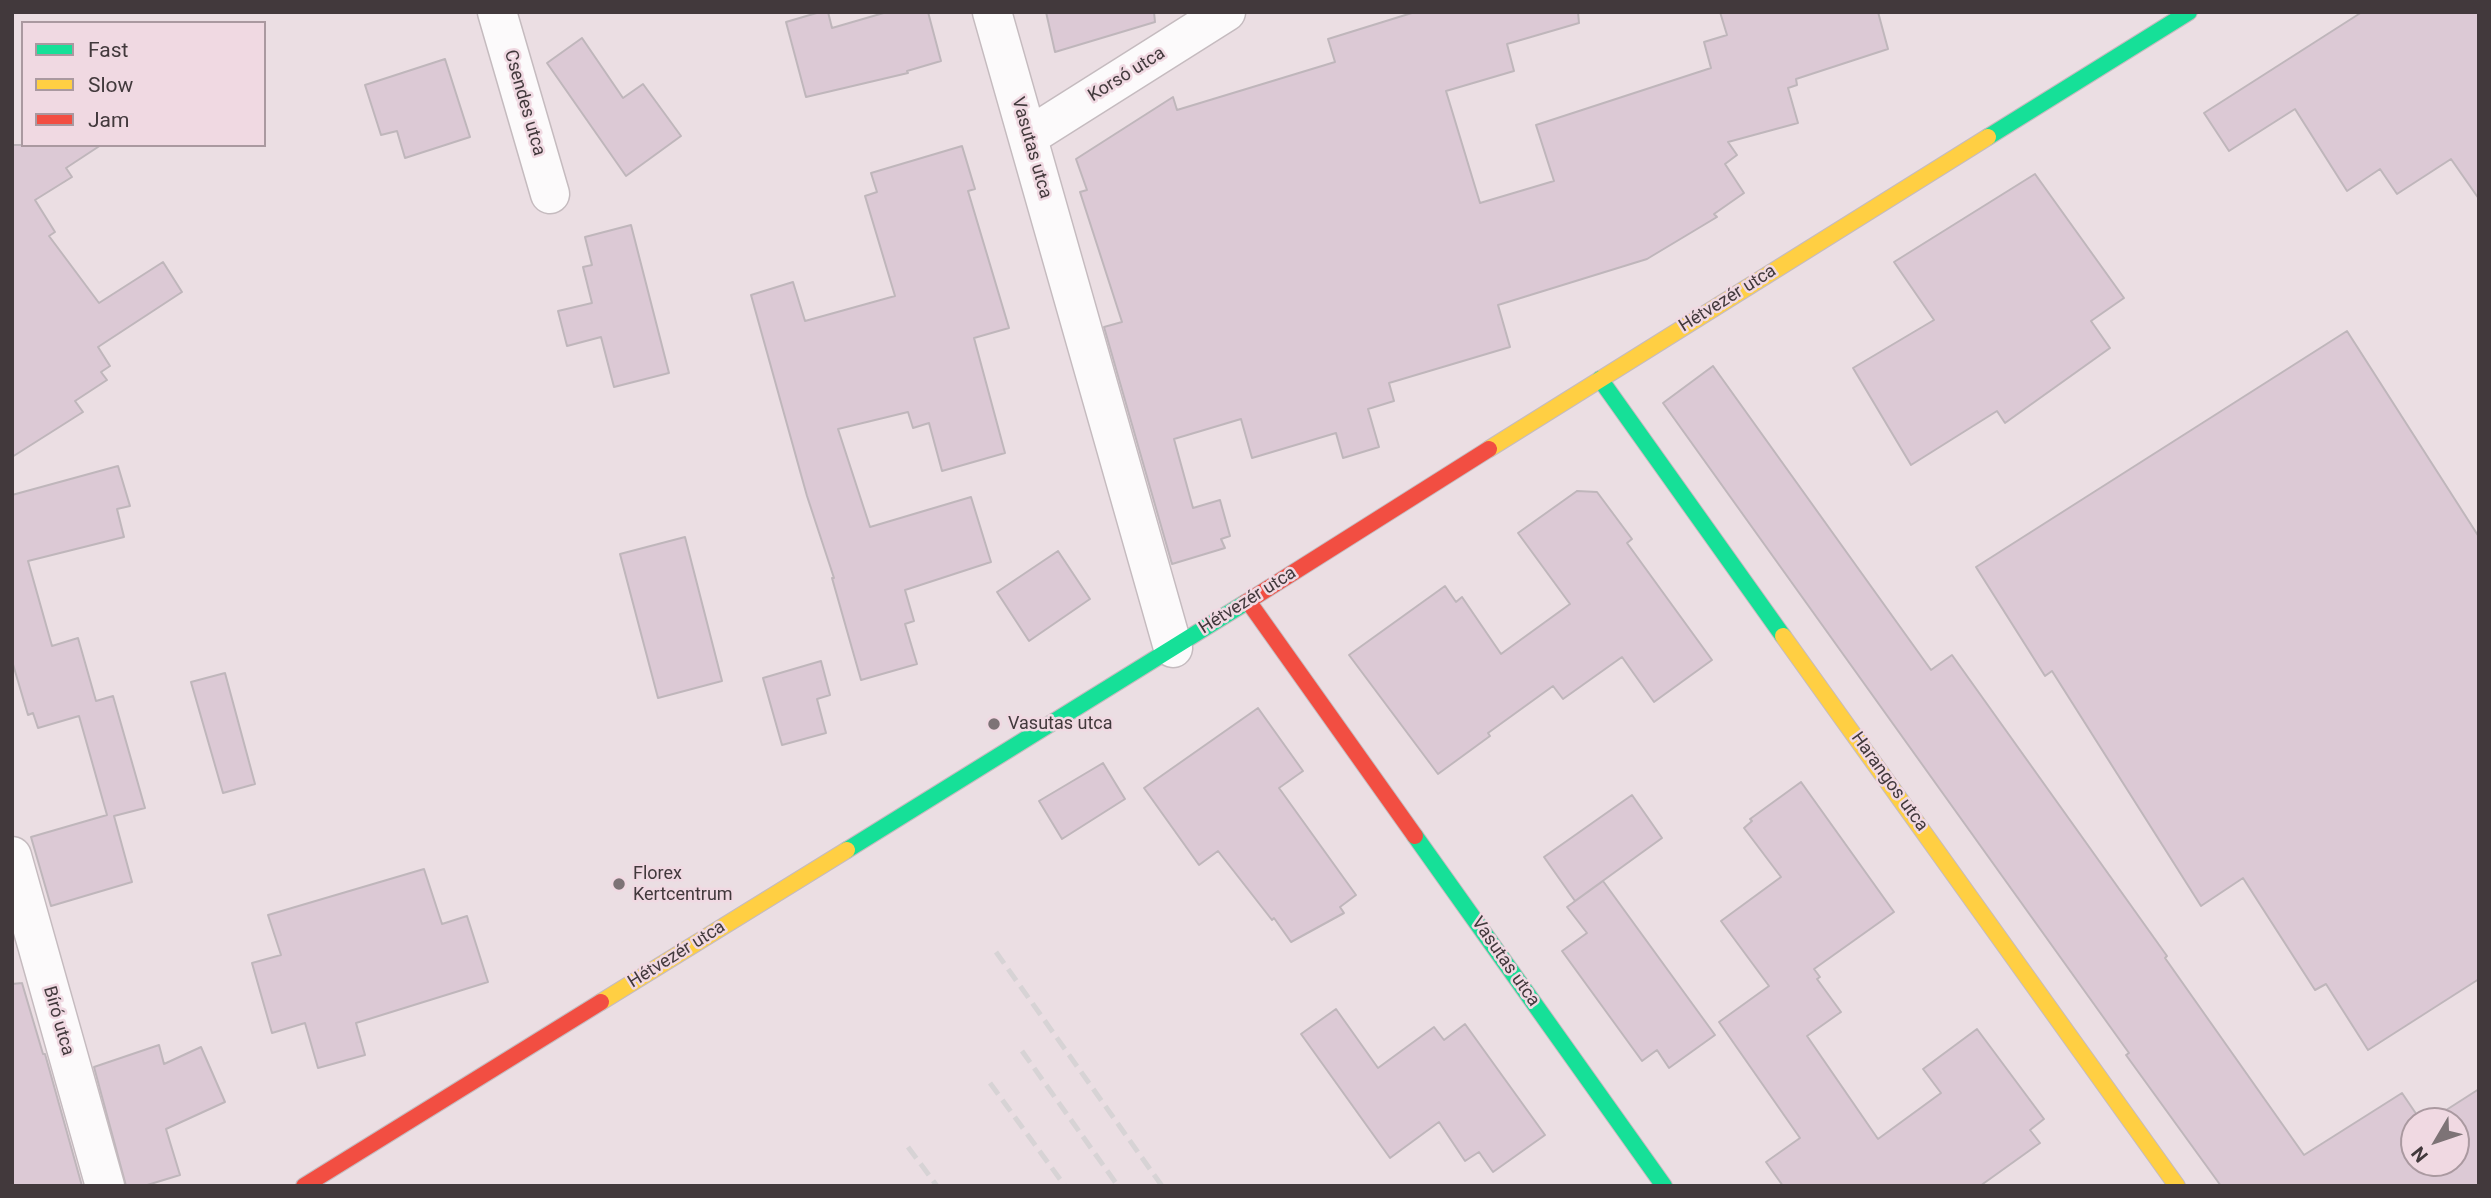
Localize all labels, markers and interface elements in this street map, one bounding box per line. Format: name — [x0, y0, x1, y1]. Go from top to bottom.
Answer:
legend — [21, 21, 266, 147]
text: Fast — [88, 38, 128, 62]
street label: Korsó utca — [1085, 43, 1169, 107]
street label: Csendes utca — [499, 48, 549, 158]
text: Slow — [88, 73, 133, 97]
street label: Vasutas utca — [1006, 95, 1056, 201]
text: Jam — [88, 108, 129, 132]
street label: Hétvezér utca — [1675, 261, 1781, 337]
street label: Hétvezér utca — [1195, 563, 1301, 639]
place label: Vasutas utca — [1008, 713, 1113, 735]
marker: Vasutas utca — [986, 716, 1002, 732]
street label: Harangos utca — [1846, 728, 1932, 836]
place label: Florex Kertcentrum — [633, 863, 733, 906]
marker: Florex Kertcentrum — [611, 876, 627, 892]
street label: Vasutas utca — [1466, 913, 1544, 1011]
street label: Hétvezér utca — [624, 917, 730, 993]
street label: Bíró utca — [38, 984, 78, 1058]
north arrow — [2400, 1107, 2470, 1177]
text: N — [2407, 1142, 2433, 1167]

